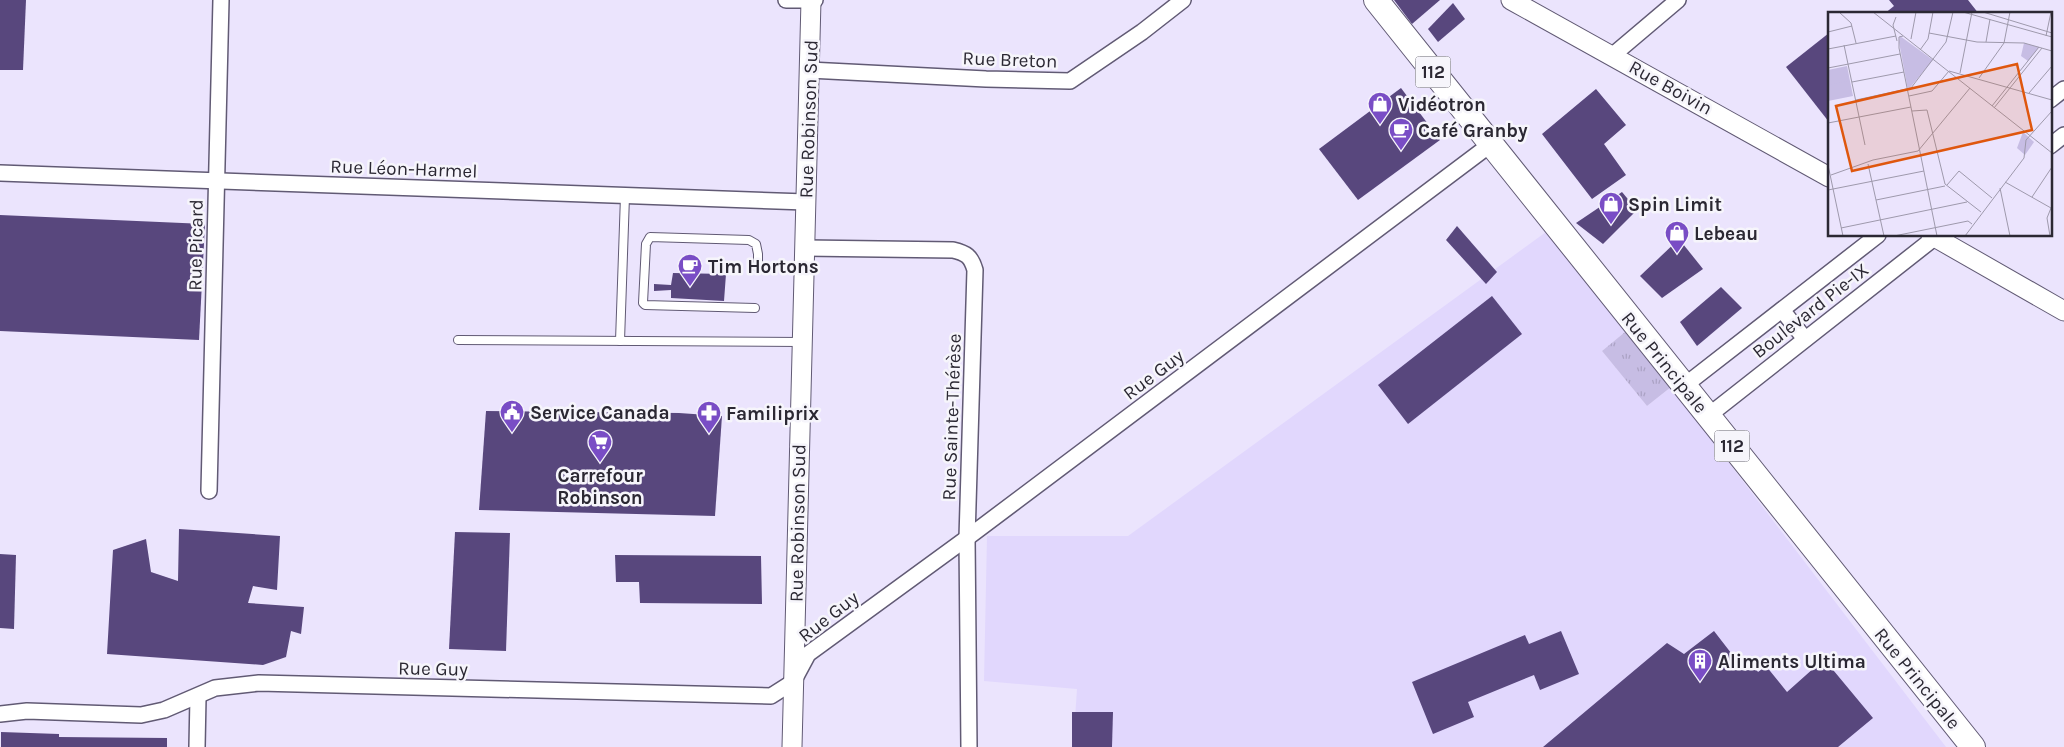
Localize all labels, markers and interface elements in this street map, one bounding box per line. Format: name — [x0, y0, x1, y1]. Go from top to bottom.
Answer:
inset map — [1828, 12, 2052, 236]
street label: Rue Robinson Sud — [795, 39, 823, 199]
street label: Rue Breton — [962, 47, 1058, 73]
road number: 112 — [1416, 56, 1450, 88]
street label: Rue Boivin — [1625, 56, 1716, 120]
shop icon: Vidéotron — [1367, 91, 1393, 125]
place label: Vidéotron — [1398, 94, 1486, 116]
cafe icon: Café Granby — [1388, 117, 1414, 151]
place label: Café Granby — [1418, 120, 1528, 142]
street label: Rue Léon-Harmel — [330, 155, 478, 183]
shop icon: Spin Limit — [1598, 191, 1624, 225]
place label: Spin Limit — [1628, 194, 1722, 216]
street label: Rue Picard — [184, 199, 208, 291]
shop icon: Lebeau — [1664, 220, 1690, 254]
place label: Lebeau — [1694, 223, 1758, 245]
cafe icon: Tim Hortons — [677, 253, 703, 287]
place label: Tim Hortons — [708, 256, 819, 278]
street label: Boulevard Pie-IX — [1748, 259, 1873, 363]
street label: Rue Principale — [1617, 308, 1712, 418]
street label: Rue Sainte-Thérèse — [938, 333, 966, 501]
street label: Rue Guy — [1119, 345, 1188, 405]
public building icon: Service Canada — [499, 399, 525, 433]
pharmacy icon: Familiprix — [696, 400, 722, 434]
place label: Service Canada — [530, 402, 670, 424]
place label: Familiprix — [726, 403, 820, 425]
supermarket icon: Carrefour Robinson — [587, 429, 613, 463]
road number: 112 — [1714, 431, 1750, 462]
street label: Rue Robinson Sud — [786, 444, 810, 602]
place label: Carrefour Robinson — [557, 465, 643, 509]
street label: Rue Guy — [794, 586, 863, 647]
street label: Rue Principale — [1870, 624, 1965, 734]
building icon: Aliments Ultima — [1687, 648, 1713, 682]
place label: Aliments Ultima — [1718, 651, 1866, 673]
street label: Rue Guy — [398, 657, 468, 681]

